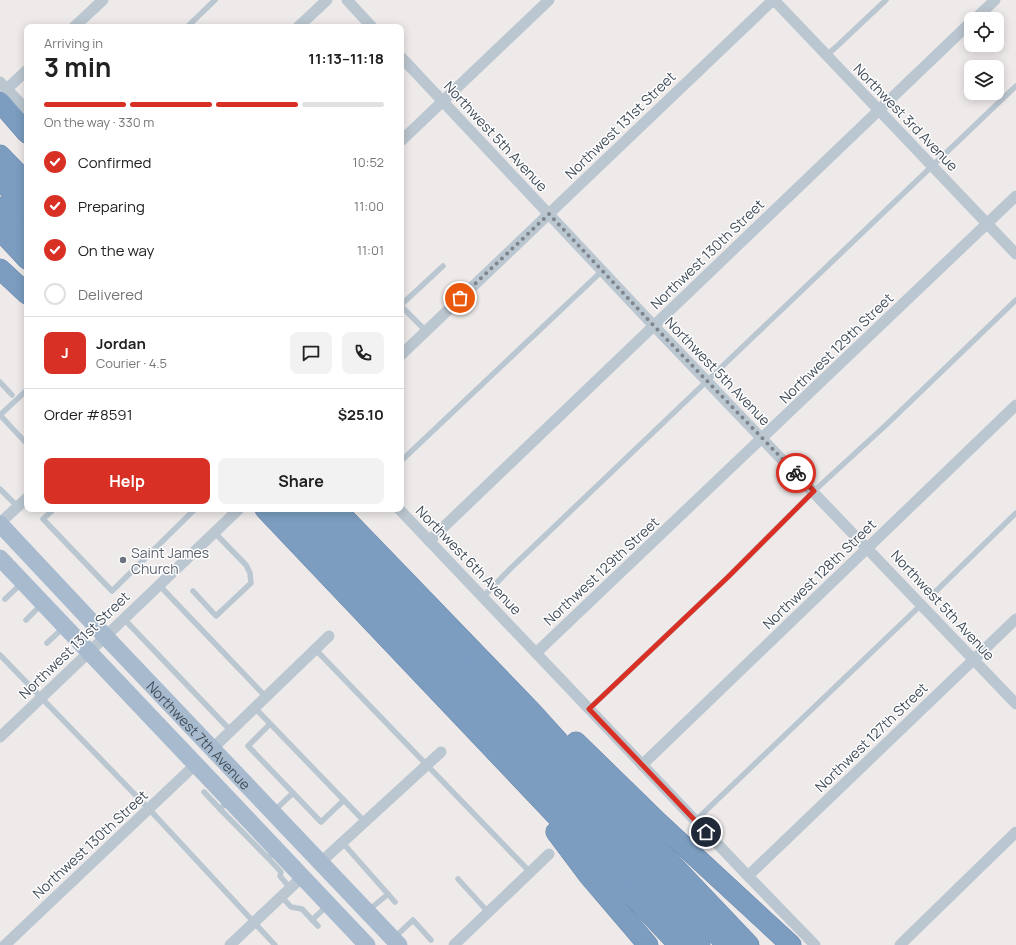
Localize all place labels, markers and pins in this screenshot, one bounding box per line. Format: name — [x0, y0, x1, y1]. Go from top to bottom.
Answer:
pin — [443, 281, 477, 315]
place label: Saint James Church — [131, 543, 209, 578]
marker: Saint James Church — [118, 555, 128, 565]
pin — [689, 815, 723, 849]

